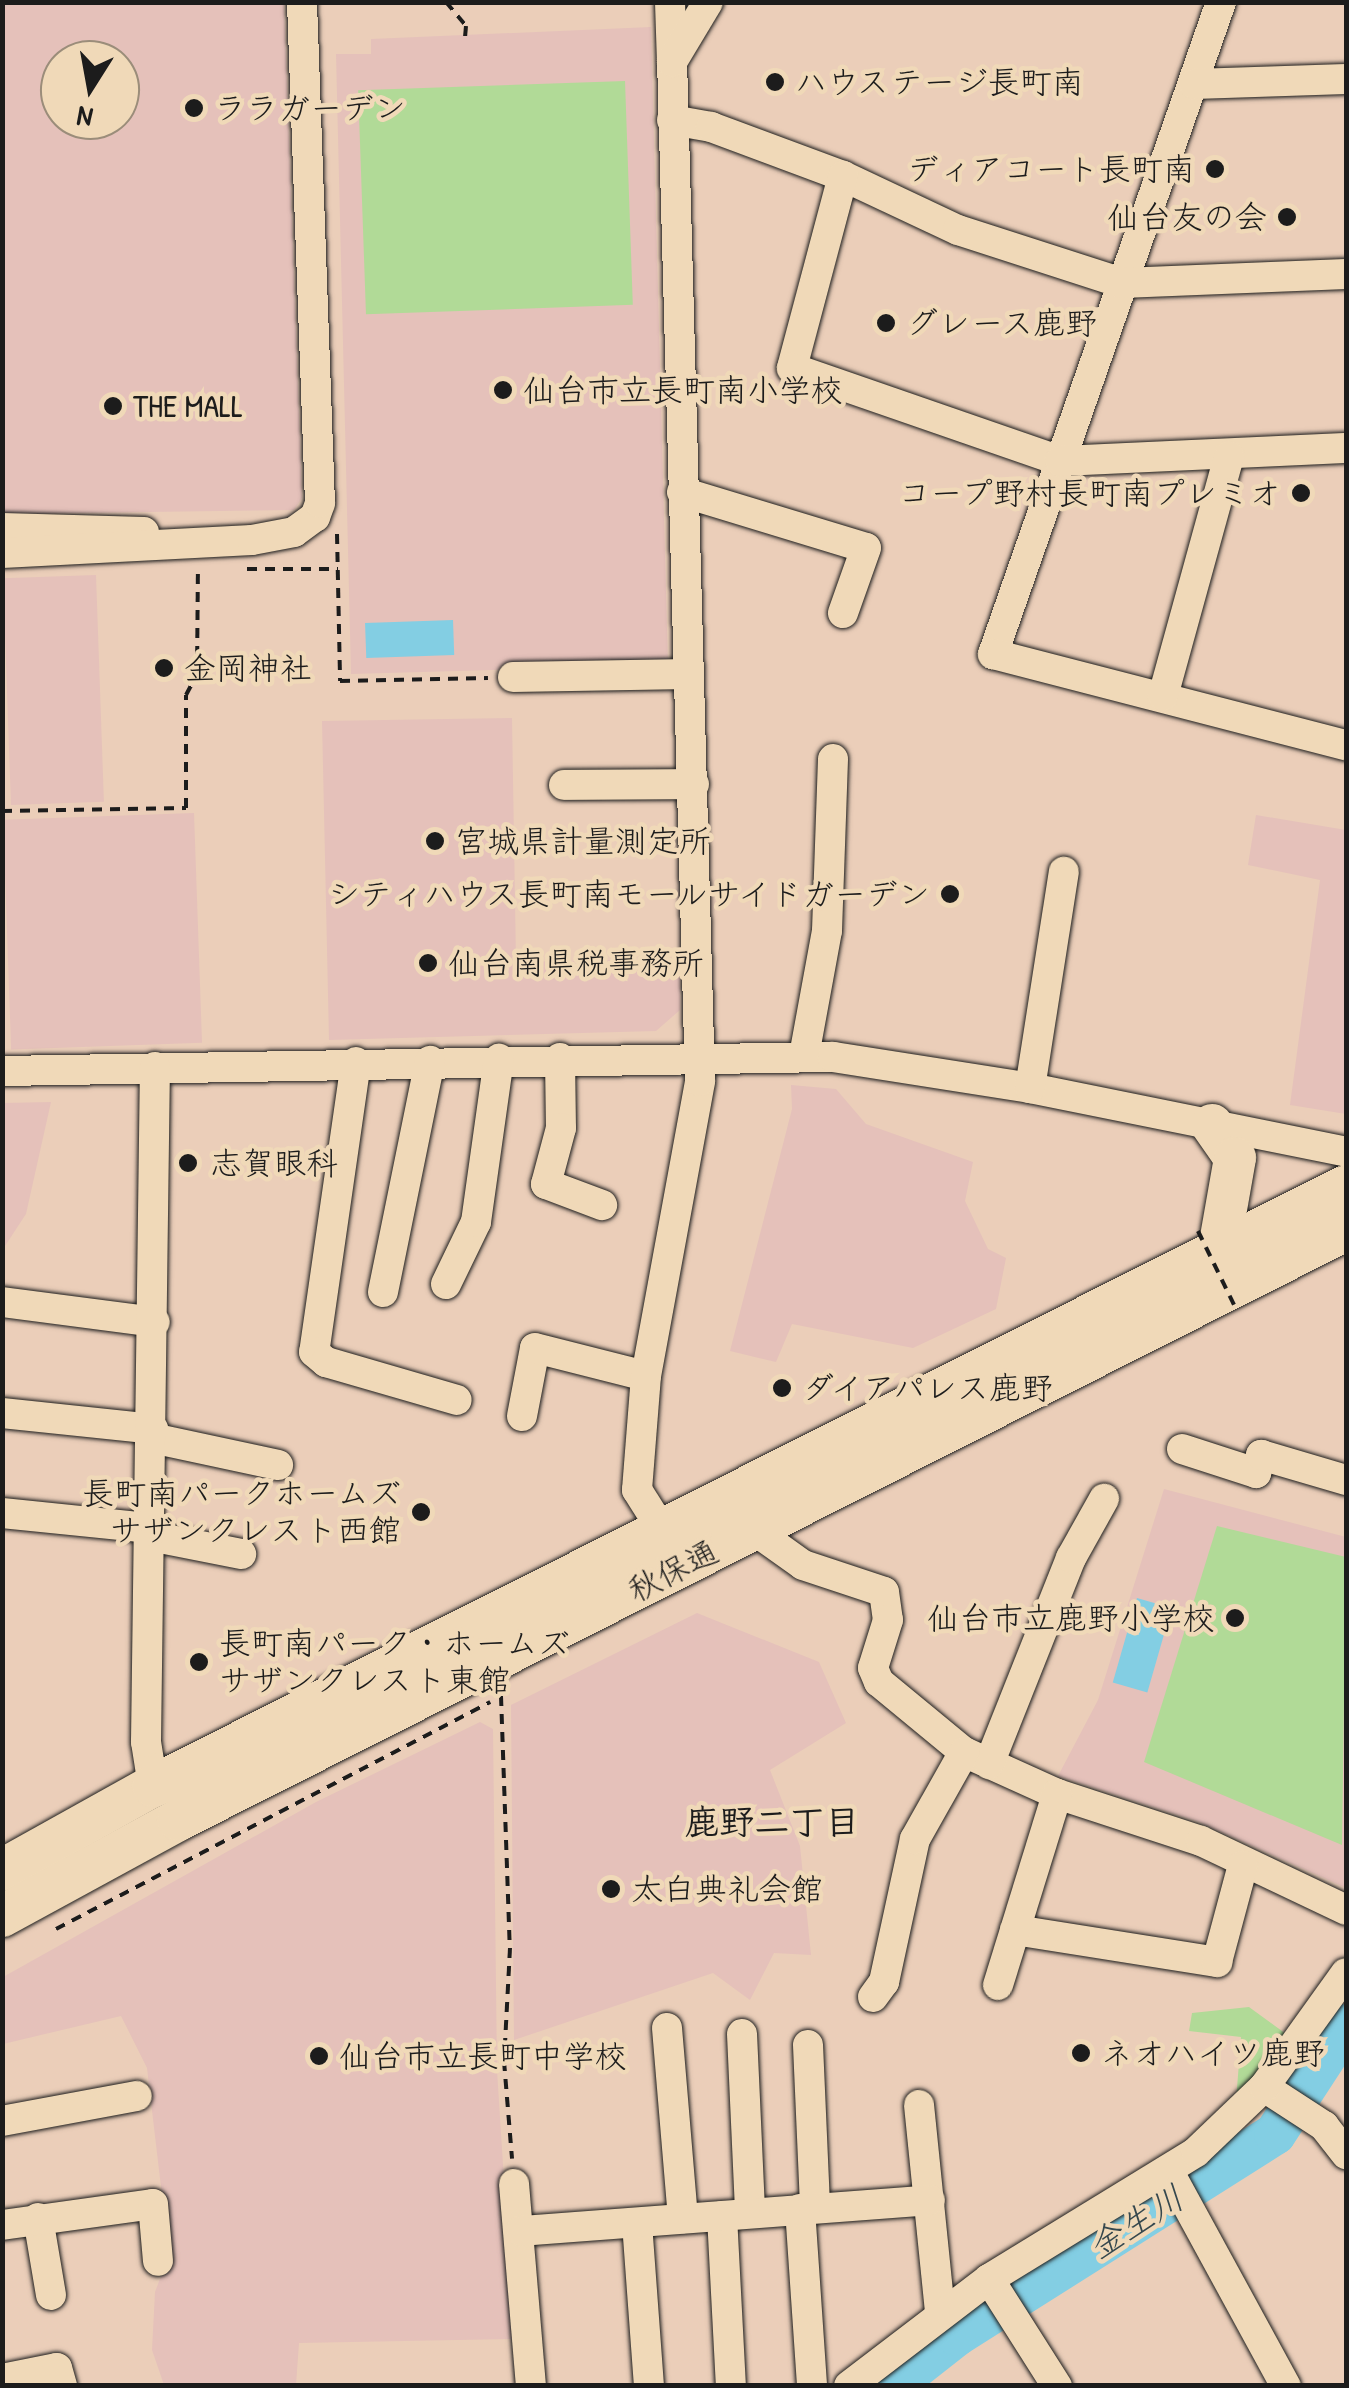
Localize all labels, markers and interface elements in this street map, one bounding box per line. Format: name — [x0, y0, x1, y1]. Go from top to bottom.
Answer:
north arrow — [40, 40, 140, 140]
place label: ハウステージ長町南 — [795, 63, 1083, 101]
marker: ハウステージ長町南 — [764, 71, 786, 93]
place label: ララガーデン — [214, 89, 406, 127]
text: N — [74, 97, 96, 138]
marker: ララガーデン — [183, 97, 205, 119]
place label: ディアコート長町南 — [907, 150, 1195, 188]
marker: ディアコート長町南 — [1204, 158, 1226, 180]
place label: 仙台友の会 — [1107, 198, 1267, 236]
marker: 仙台友の会 — [1276, 206, 1298, 228]
place label: グレース鹿野 — [906, 304, 1099, 342]
marker: グレース鹿野 — [875, 312, 897, 334]
place label: 仙台市立長町南小学校 — [523, 371, 843, 409]
marker: 仙台市立長町南小学校 — [492, 379, 514, 401]
place label: THE MALL — [133, 387, 243, 425]
marker: THE MALL — [102, 395, 124, 417]
place label: コープ野村長町南プレミオ — [897, 474, 1281, 512]
marker: コープ野村長町南プレミオ — [1290, 482, 1312, 504]
place label: 金岡神社 — [184, 649, 312, 687]
marker: 金岡神社 — [153, 657, 175, 679]
place label: 宮城県計量測定所 — [455, 822, 711, 860]
marker: 宮城県計量測定所 — [424, 830, 446, 852]
place label: シティハウス長町南モールサイドガーデン — [322, 875, 930, 913]
marker: シティハウス長町南モールサイドガーデン — [939, 883, 961, 905]
place label: 仙台南県税事務所 — [448, 944, 704, 982]
marker: 仙台南県税事務所 — [417, 952, 439, 974]
place label: 志賀眼科 — [210, 1144, 338, 1182]
marker: 志賀眼科 — [175, 1150, 201, 1176]
place label: ダイアパレス鹿野 — [802, 1369, 1058, 1407]
marker: ダイアパレス鹿野 — [771, 1377, 793, 1399]
place label: 長町南パークホームズ サザンクレスト西館 — [81, 1475, 401, 1550]
marker: 長町南パークホームズ サザンクレスト西館 — [410, 1501, 432, 1523]
street label: 秋保通 — [622, 1532, 724, 1610]
place label: 仙台市立鹿野小学校 — [927, 1599, 1215, 1637]
marker: 仙台市立鹿野小学校 — [1224, 1607, 1246, 1629]
place label: 長町南パーク・ホームズ サザンクレスト東館 — [219, 1625, 571, 1700]
marker: 長町南パーク・ホームズ サザンクレスト東館 — [188, 1651, 210, 1673]
district label: 鹿野二丁目 — [685, 1801, 859, 1843]
place label: 太白典礼会館 — [631, 1870, 823, 1908]
marker: 太白典礼会館 — [600, 1878, 622, 1900]
place label: ネオハイツ鹿野 — [1101, 2034, 1325, 2072]
place label: 仙台市立長町中学校 — [339, 2037, 627, 2075]
marker: ネオハイツ鹿野 — [1070, 2042, 1092, 2064]
marker: 仙台市立長町中学校 — [308, 2045, 330, 2067]
water label: 金生川 — [1080, 2176, 1192, 2268]

